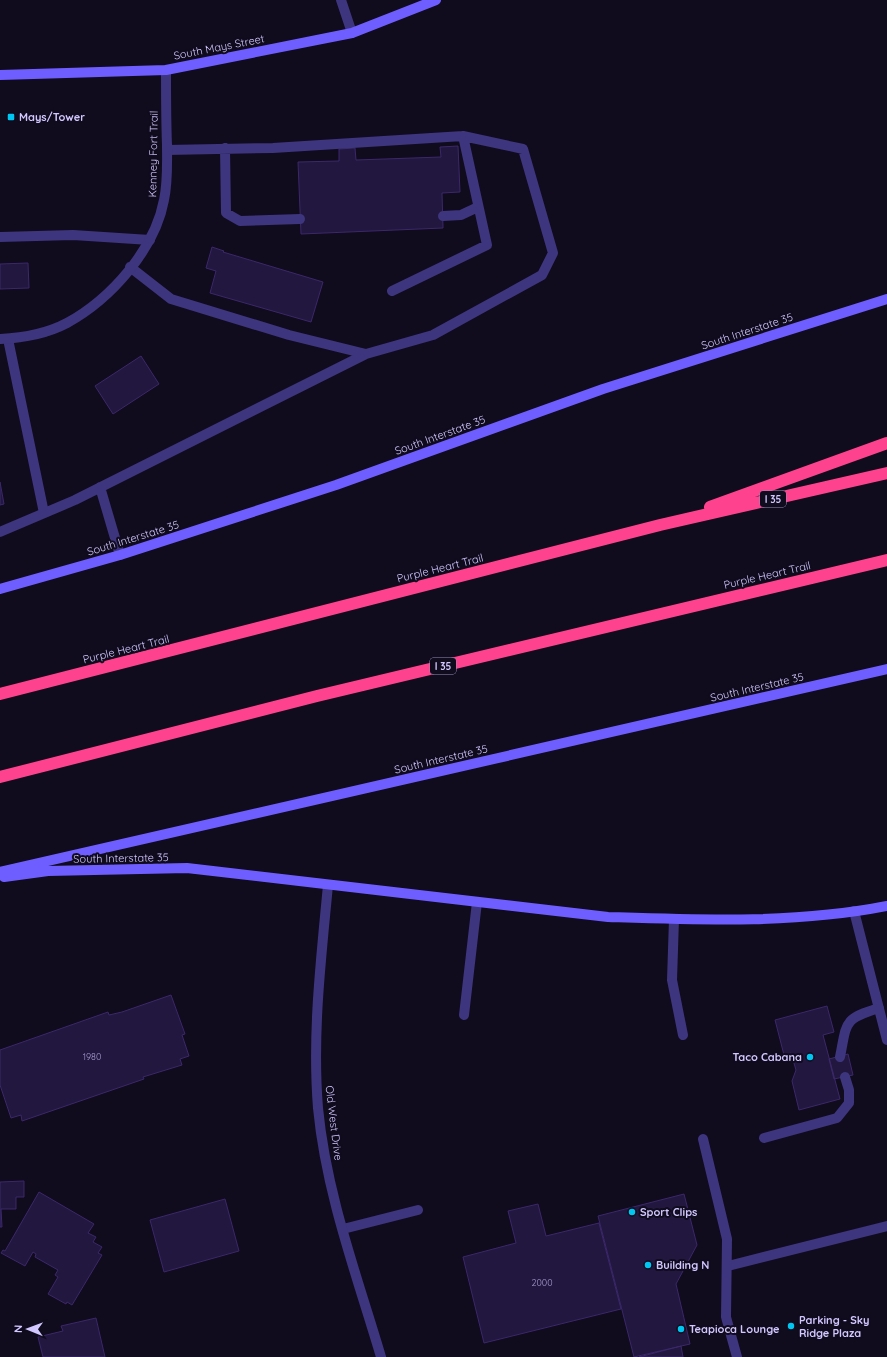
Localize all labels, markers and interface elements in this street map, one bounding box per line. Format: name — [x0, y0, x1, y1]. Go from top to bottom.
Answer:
street label: South Mays Street — [172, 31, 266, 63]
place label: Mays/Tower — [19, 110, 85, 124]
street label: Kenney Fort Trail — [145, 110, 161, 198]
marker: Mays/Tower — [6, 112, 16, 122]
street label: South Interstate 35 — [699, 310, 795, 352]
street label: South Interstate 35 — [393, 412, 487, 458]
road number: I 35 — [760, 491, 786, 507]
street label: South Interstate 35 — [85, 517, 181, 559]
street label: Purple Heart Trail — [395, 550, 485, 586]
street label: Purple Heart Trail — [722, 558, 812, 592]
street label: Purple Heart Trail — [81, 631, 171, 667]
road number: I 35 — [430, 658, 456, 674]
street label: South Interstate 35 — [709, 669, 805, 705]
street label: South Interstate 35 — [393, 741, 489, 777]
street label: South Interstate 35 — [73, 850, 169, 866]
place label: Taco Cabana — [733, 1050, 802, 1064]
house number: 1980 — [83, 1051, 101, 1062]
marker: Taco Cabana — [805, 1052, 815, 1062]
street label: Old West Drive — [322, 1085, 346, 1161]
place label: Sport Clips — [640, 1205, 697, 1219]
marker: Sport Clips — [627, 1207, 637, 1217]
place label: Building N — [656, 1258, 709, 1272]
marker: Building N — [643, 1260, 653, 1270]
house number: 2000 — [531, 1277, 553, 1288]
north arrow — [8, 1309, 48, 1349]
place label: Parking - Sky Ridge Plaza — [799, 1313, 870, 1340]
marker: Parking - Sky Ridge Plaza — [786, 1321, 796, 1331]
place label: Teapioca Lounge — [689, 1322, 780, 1336]
marker: Teapioca Lounge — [676, 1324, 686, 1334]
text: N — [11, 1325, 25, 1333]

